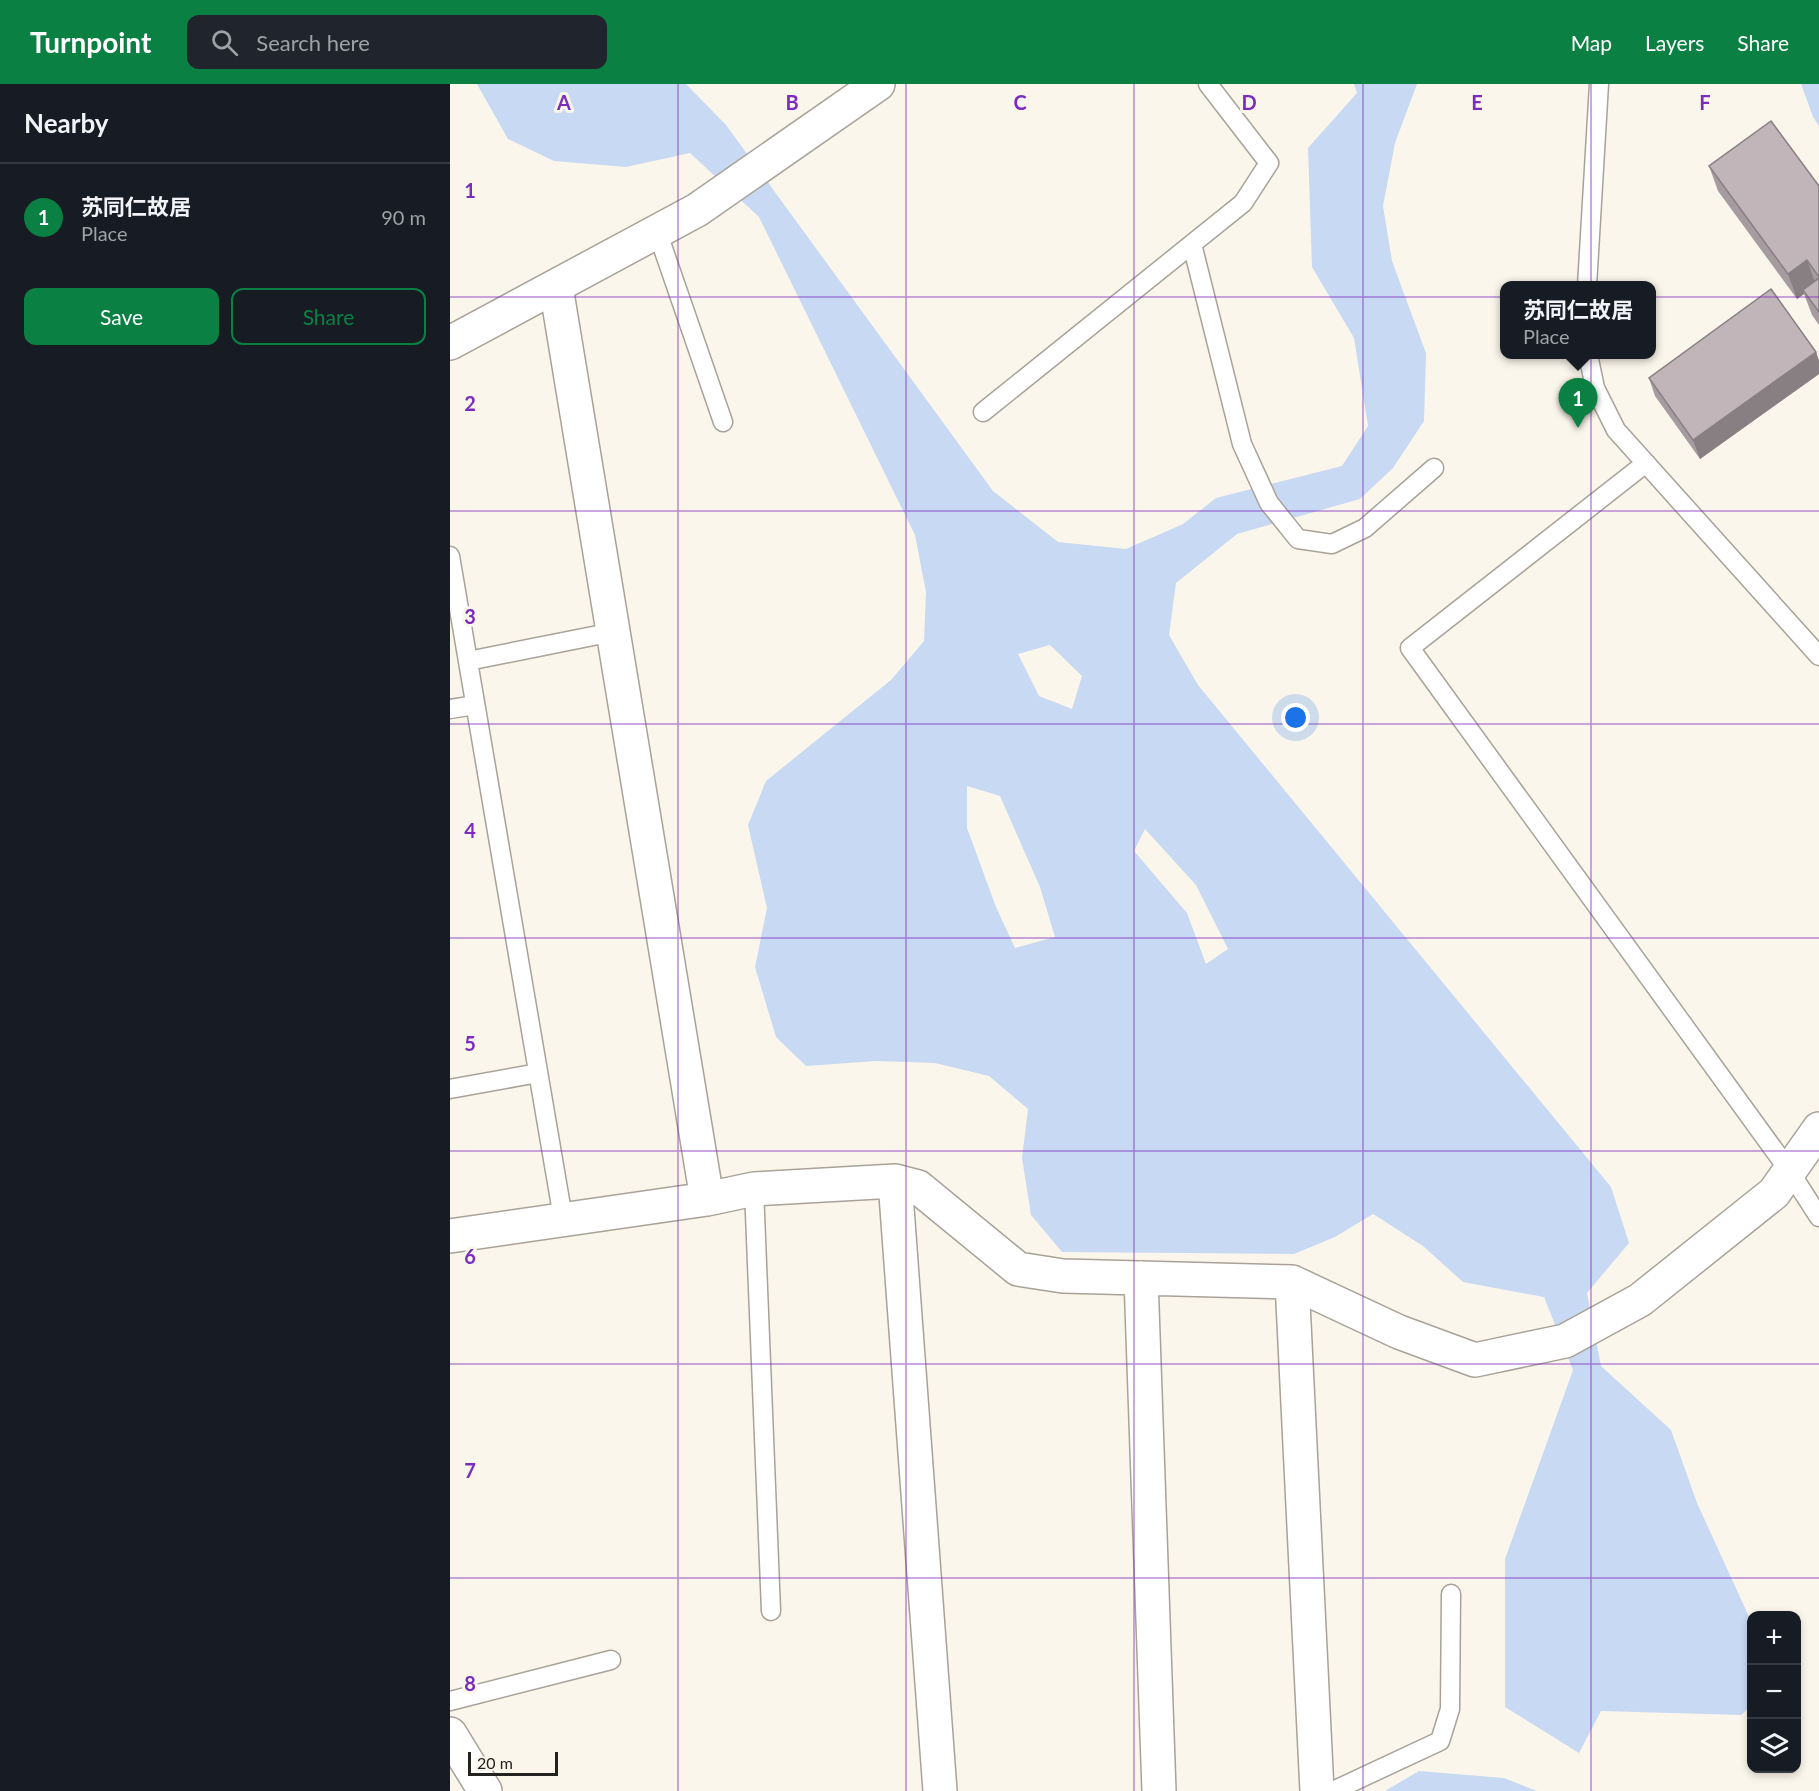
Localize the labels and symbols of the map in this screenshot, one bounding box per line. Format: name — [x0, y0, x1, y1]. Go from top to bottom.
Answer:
text: A — [556, 90, 571, 114]
text: B — [785, 90, 799, 114]
text: C — [1013, 90, 1027, 114]
text: D — [1241, 90, 1257, 114]
text: E — [1471, 90, 1483, 114]
text: F — [1699, 90, 1711, 114]
text: 1 — [464, 178, 476, 202]
pin: 1 — [1558, 378, 1598, 428]
text: 2 — [464, 391, 476, 415]
text: 3 — [464, 604, 476, 628]
your location — [1281, 703, 1310, 732]
text: 4 — [464, 818, 476, 842]
text: 5 — [464, 1031, 476, 1055]
text: 6 — [464, 1244, 476, 1268]
text: 7 — [464, 1458, 476, 1482]
text: 8 — [464, 1671, 476, 1695]
scale bar — [468, 1749, 558, 1776]

